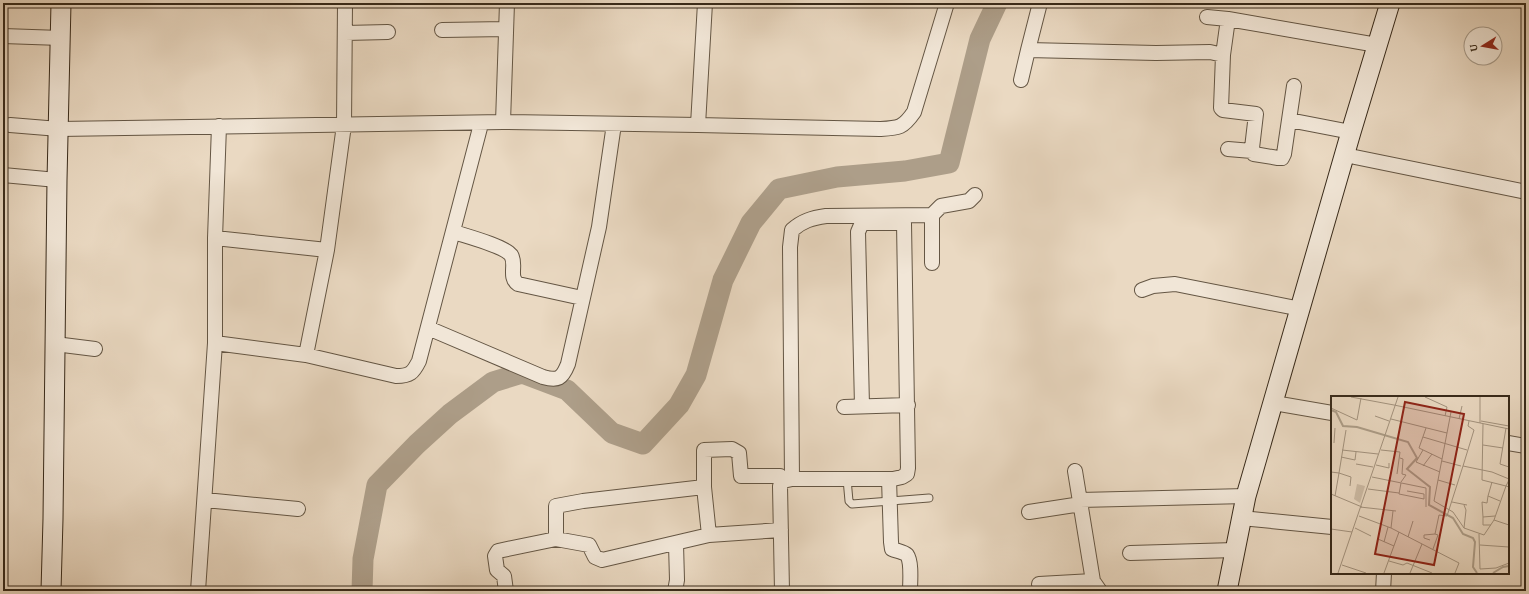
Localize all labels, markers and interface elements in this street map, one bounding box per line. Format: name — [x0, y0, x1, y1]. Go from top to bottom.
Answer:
north arrow — [1463, 26, 1503, 66]
text: U — [1465, 42, 1482, 53]
inset map — [1331, 396, 1509, 574]

